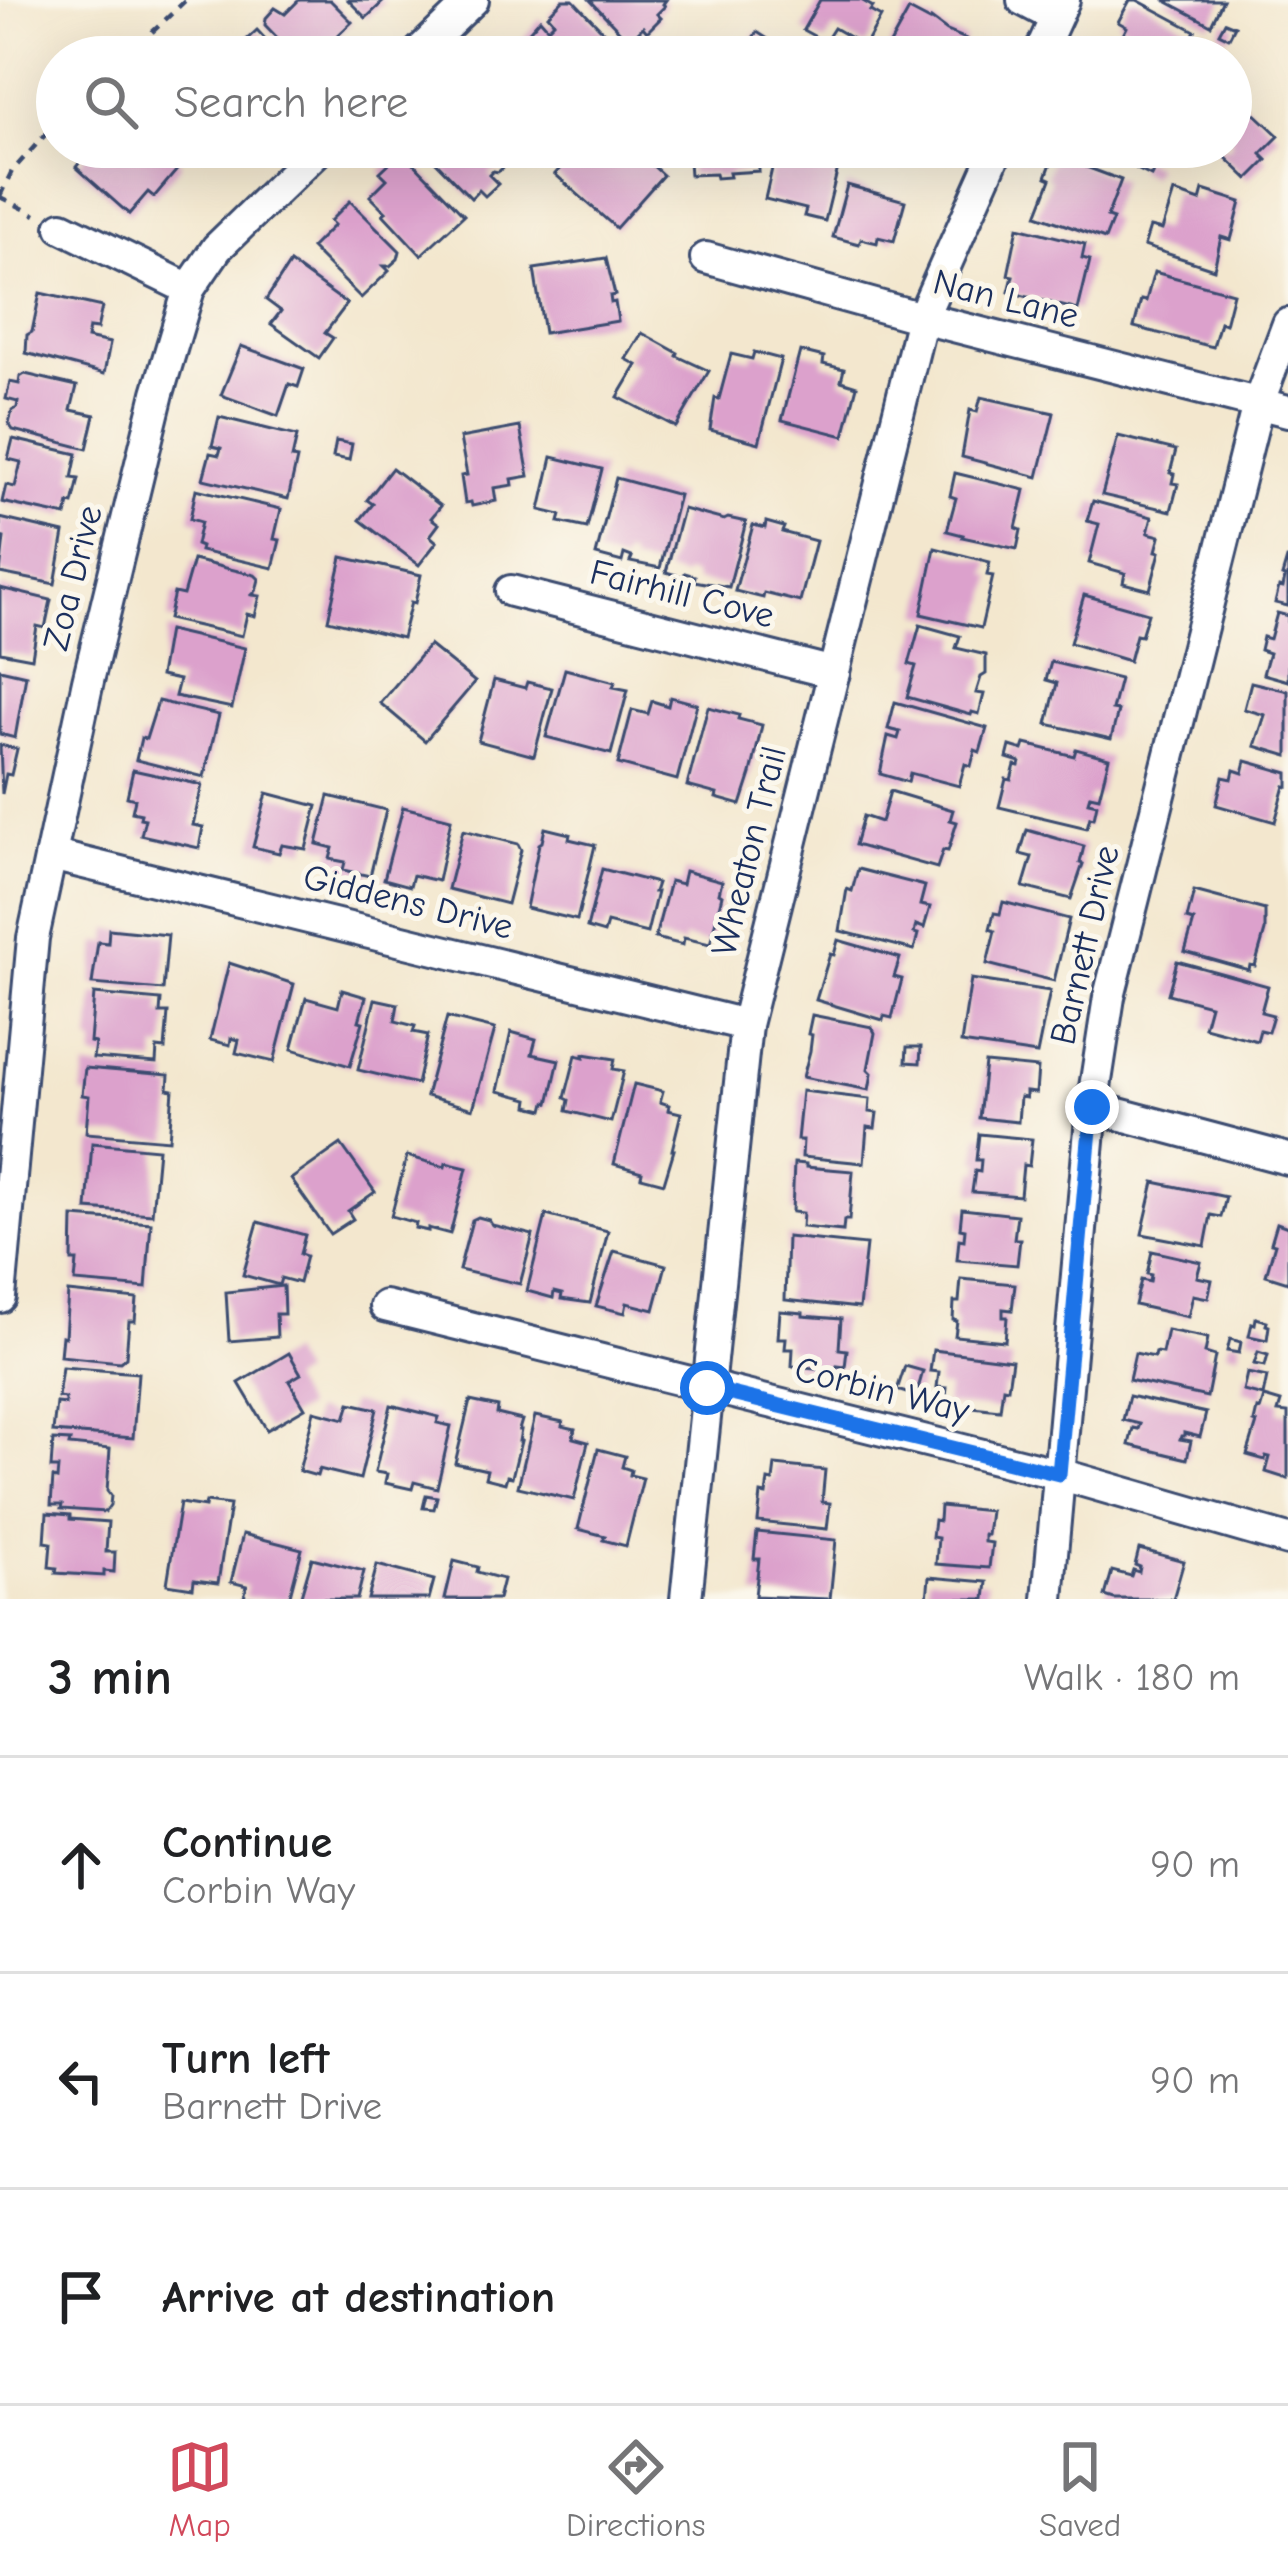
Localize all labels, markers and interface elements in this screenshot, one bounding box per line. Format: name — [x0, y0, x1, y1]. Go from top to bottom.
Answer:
search box — [36, 36, 1252, 168]
icon: search — [78, 69, 144, 135]
text: Search here — [174, 76, 408, 128]
street label: Nan Lane — [929, 261, 1083, 337]
street label: Zoa Drive — [35, 501, 111, 655]
street label: Fairhill Cove — [586, 551, 778, 637]
street label: Wheaton Trail — [703, 742, 795, 960]
street label: Barnett Drive — [1042, 841, 1128, 1049]
street label: Giddens Drive — [299, 856, 517, 948]
route end — [1065, 1080, 1119, 1134]
street label: Corbin Way — [791, 1349, 974, 1432]
route start — [680, 1361, 734, 1415]
text: 3 min — [48, 1648, 172, 1707]
text: Walk · 180 m — [1024, 1655, 1240, 1700]
text: Continue — [162, 1816, 332, 1868]
icon: ahead — [48, 1832, 114, 1898]
text: 90 m — [1150, 1842, 1240, 1887]
text: Corbin Way — [162, 1868, 355, 1913]
text: Turn left — [162, 2032, 329, 2084]
icon: left — [48, 2048, 114, 2114]
text: 90 m — [1150, 2058, 1240, 2103]
text: Barnett Drive — [162, 2084, 382, 2129]
icon: arrive — [48, 2264, 114, 2330]
text: Arrive at destination — [162, 2271, 555, 2323]
tab: Map — [167, 2434, 233, 2544]
tab: Directions — [566, 2434, 706, 2544]
tab: Saved — [1039, 2434, 1121, 2544]

